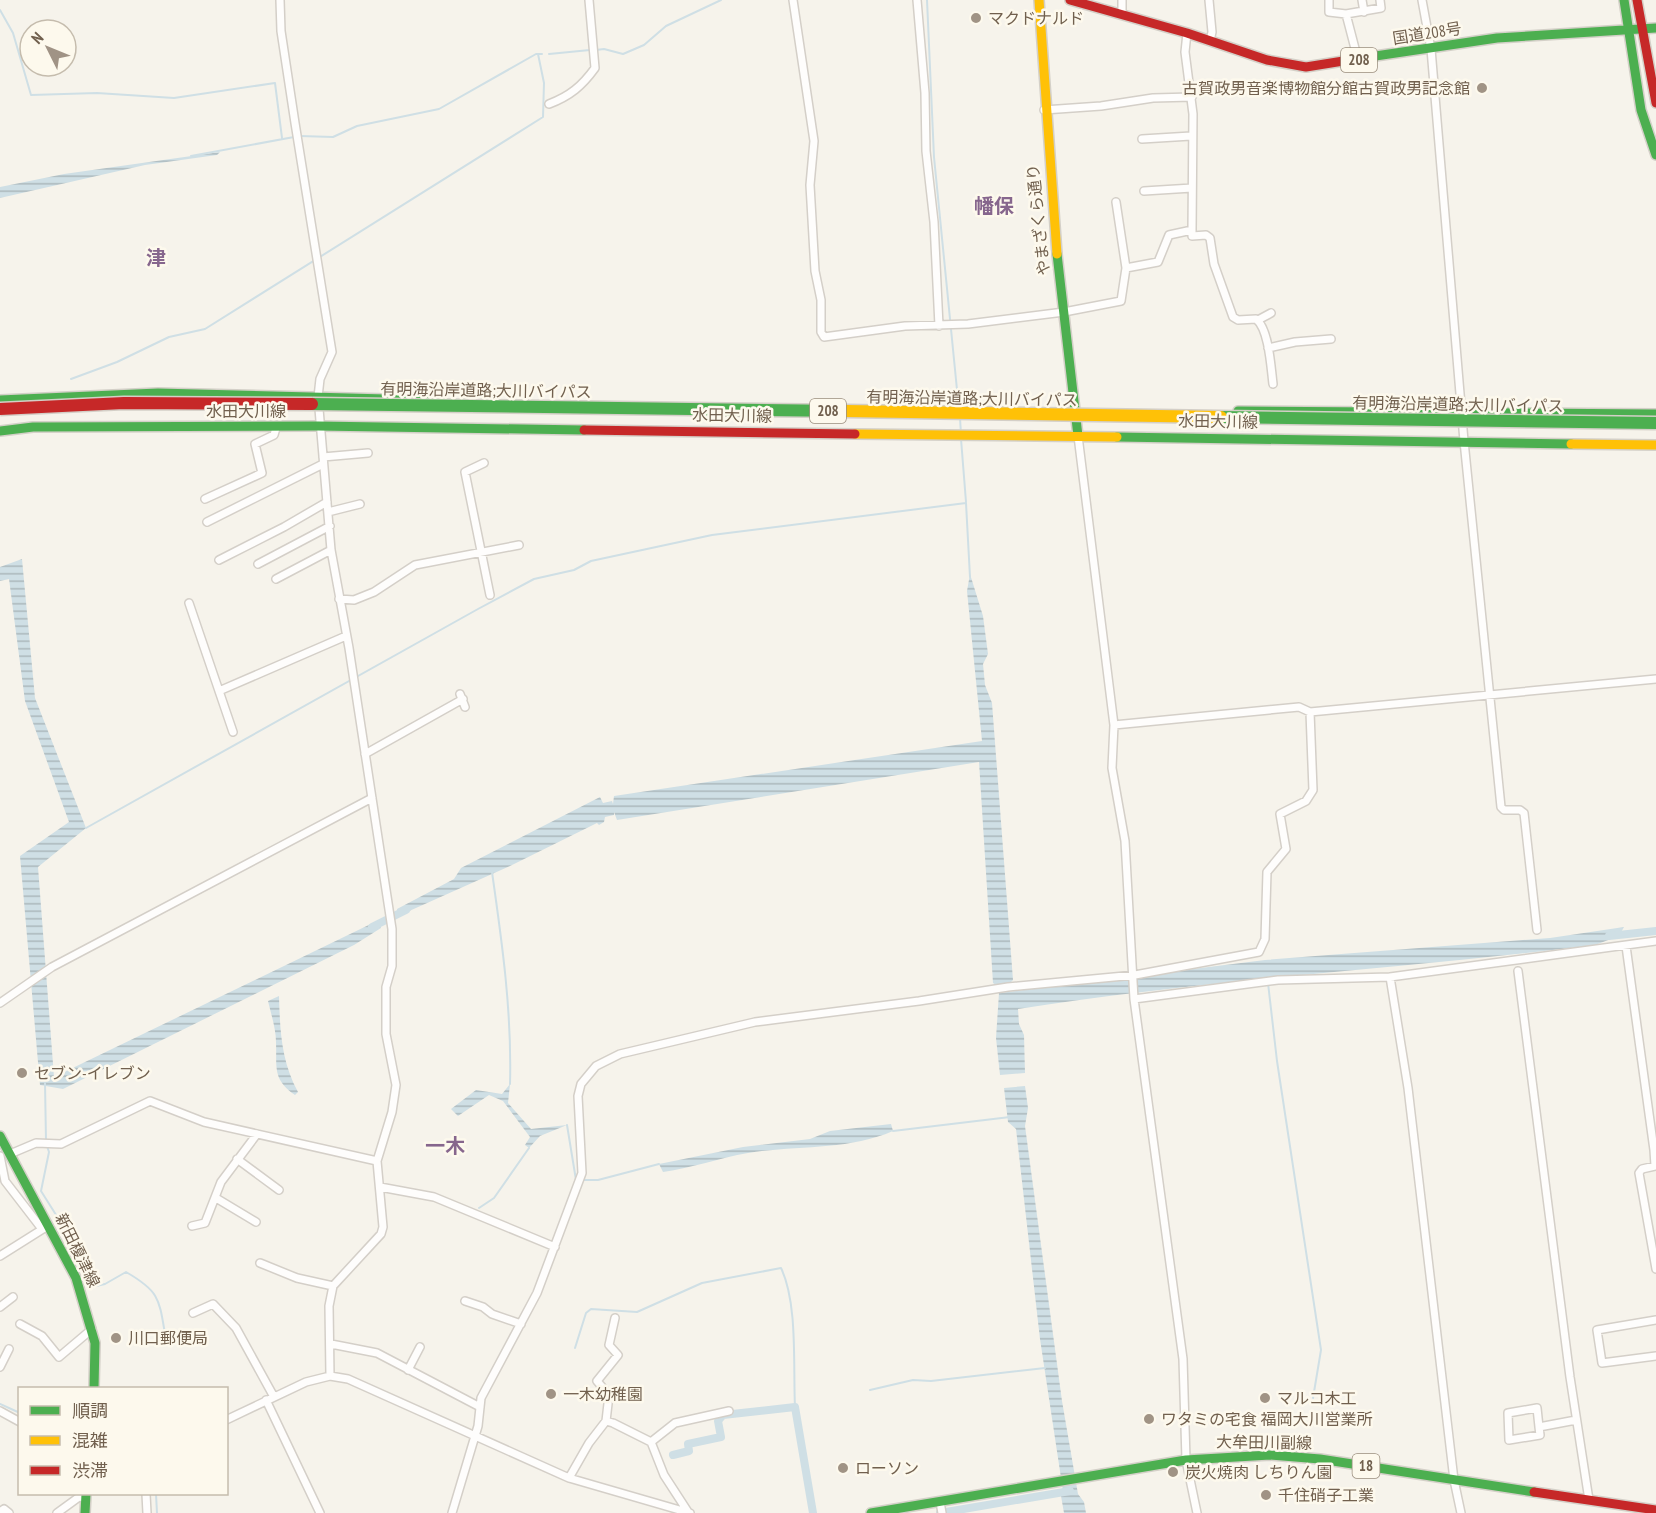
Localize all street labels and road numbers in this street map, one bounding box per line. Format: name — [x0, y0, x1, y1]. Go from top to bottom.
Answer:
street label: 国道208号 — [1391, 18, 1463, 48]
road number: 208 — [1341, 48, 1377, 72]
street label: やまざくら通り — [1022, 163, 1054, 277]
street label: 有明海沿岸道路;大川バイパス — [380, 378, 592, 402]
street label: 有明海沿岸道路;大川バイパス — [866, 386, 1078, 410]
street label: 有明海沿岸道路;大川バイパス — [1352, 392, 1564, 416]
road number: 208 — [810, 399, 846, 423]
street label: 水田大川線 — [206, 401, 286, 421]
street label: 水田大川線 — [692, 404, 772, 426]
street label: 水田大川線 — [1178, 410, 1258, 432]
street label: 新田榎津線 — [51, 1210, 105, 1290]
street label: 大牟田川副線 — [1216, 1431, 1312, 1453]
road number: 18 — [1352, 1454, 1380, 1478]

